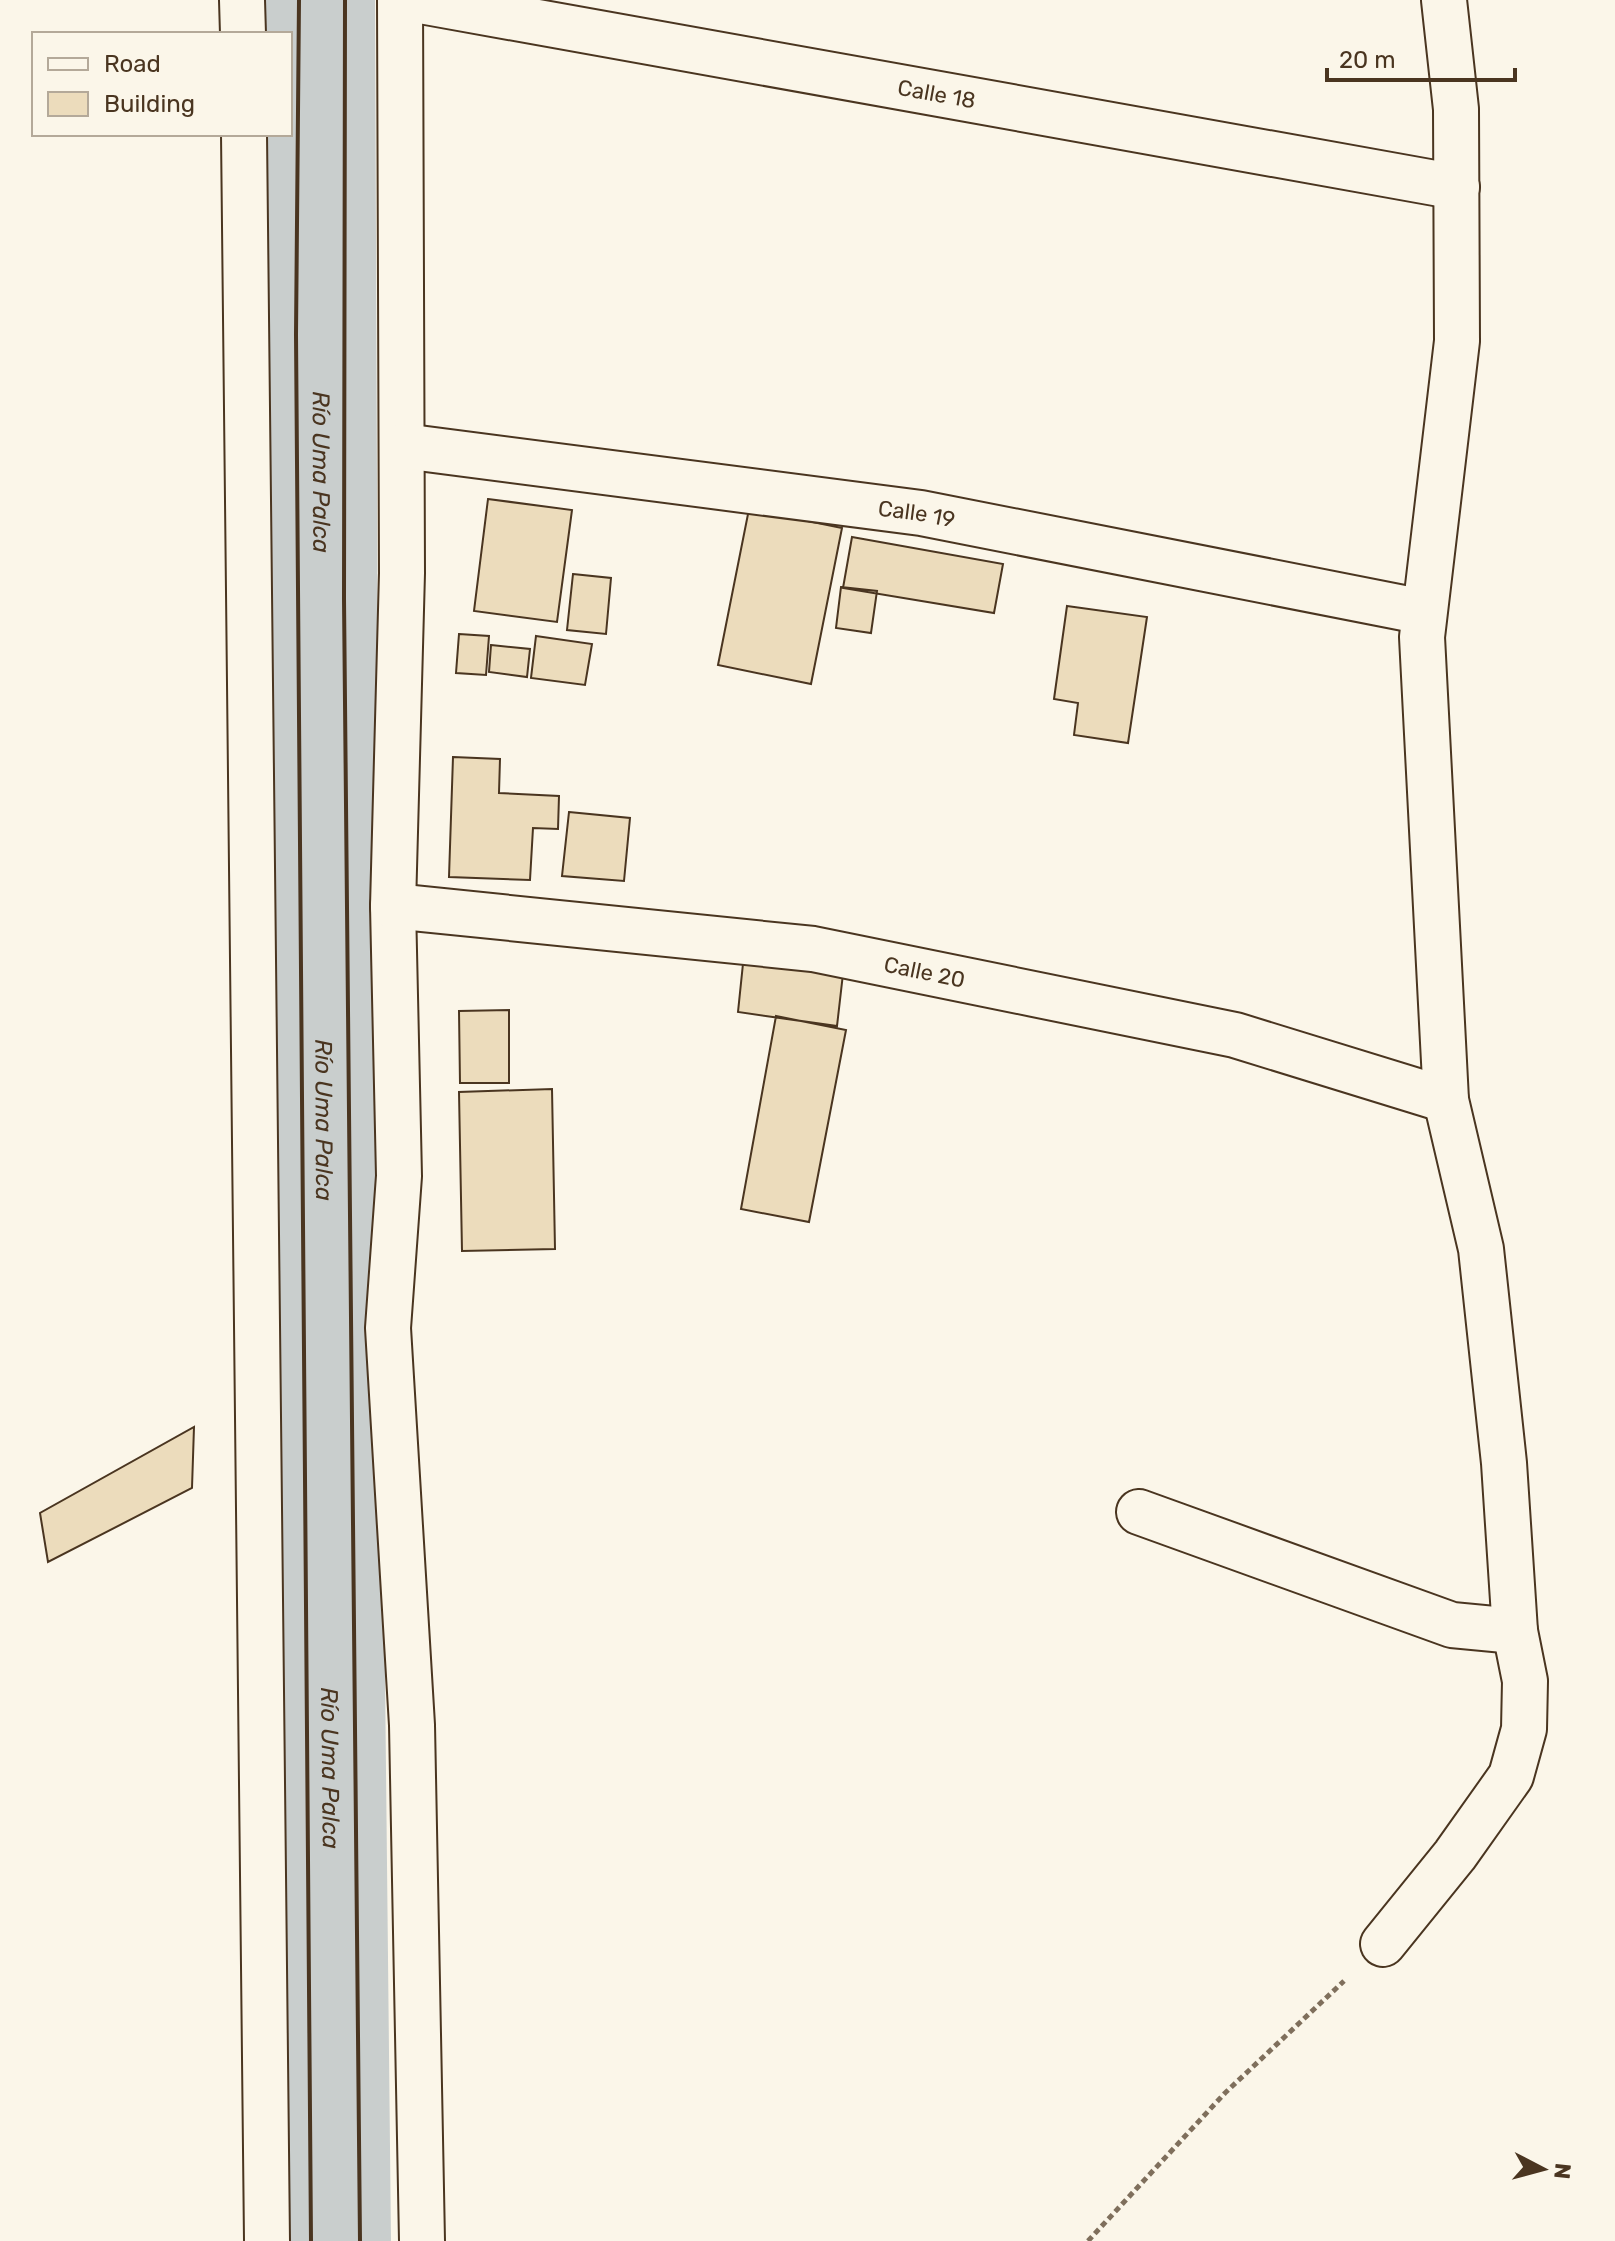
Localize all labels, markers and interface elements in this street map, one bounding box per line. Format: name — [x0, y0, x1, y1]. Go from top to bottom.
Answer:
legend — [32, 32, 292, 136]
scale bar — [1327, 32, 1515, 82]
text: 20 m — [1339, 46, 1396, 74]
text: Road — [104, 50, 161, 78]
street label: Calle 18 — [895, 74, 978, 114]
text: Building — [104, 90, 195, 118]
water label: Río Uma Palca — [307, 391, 335, 553]
street label: Calle 19 — [876, 495, 957, 533]
street label: Calle 20 — [881, 951, 967, 994]
water label: Río Uma Palca — [309, 1039, 338, 1201]
water label: Río Uma Palca — [315, 1687, 345, 1849]
north arrow — [1503, 2129, 1583, 2209]
text: N — [1548, 2162, 1577, 2180]

